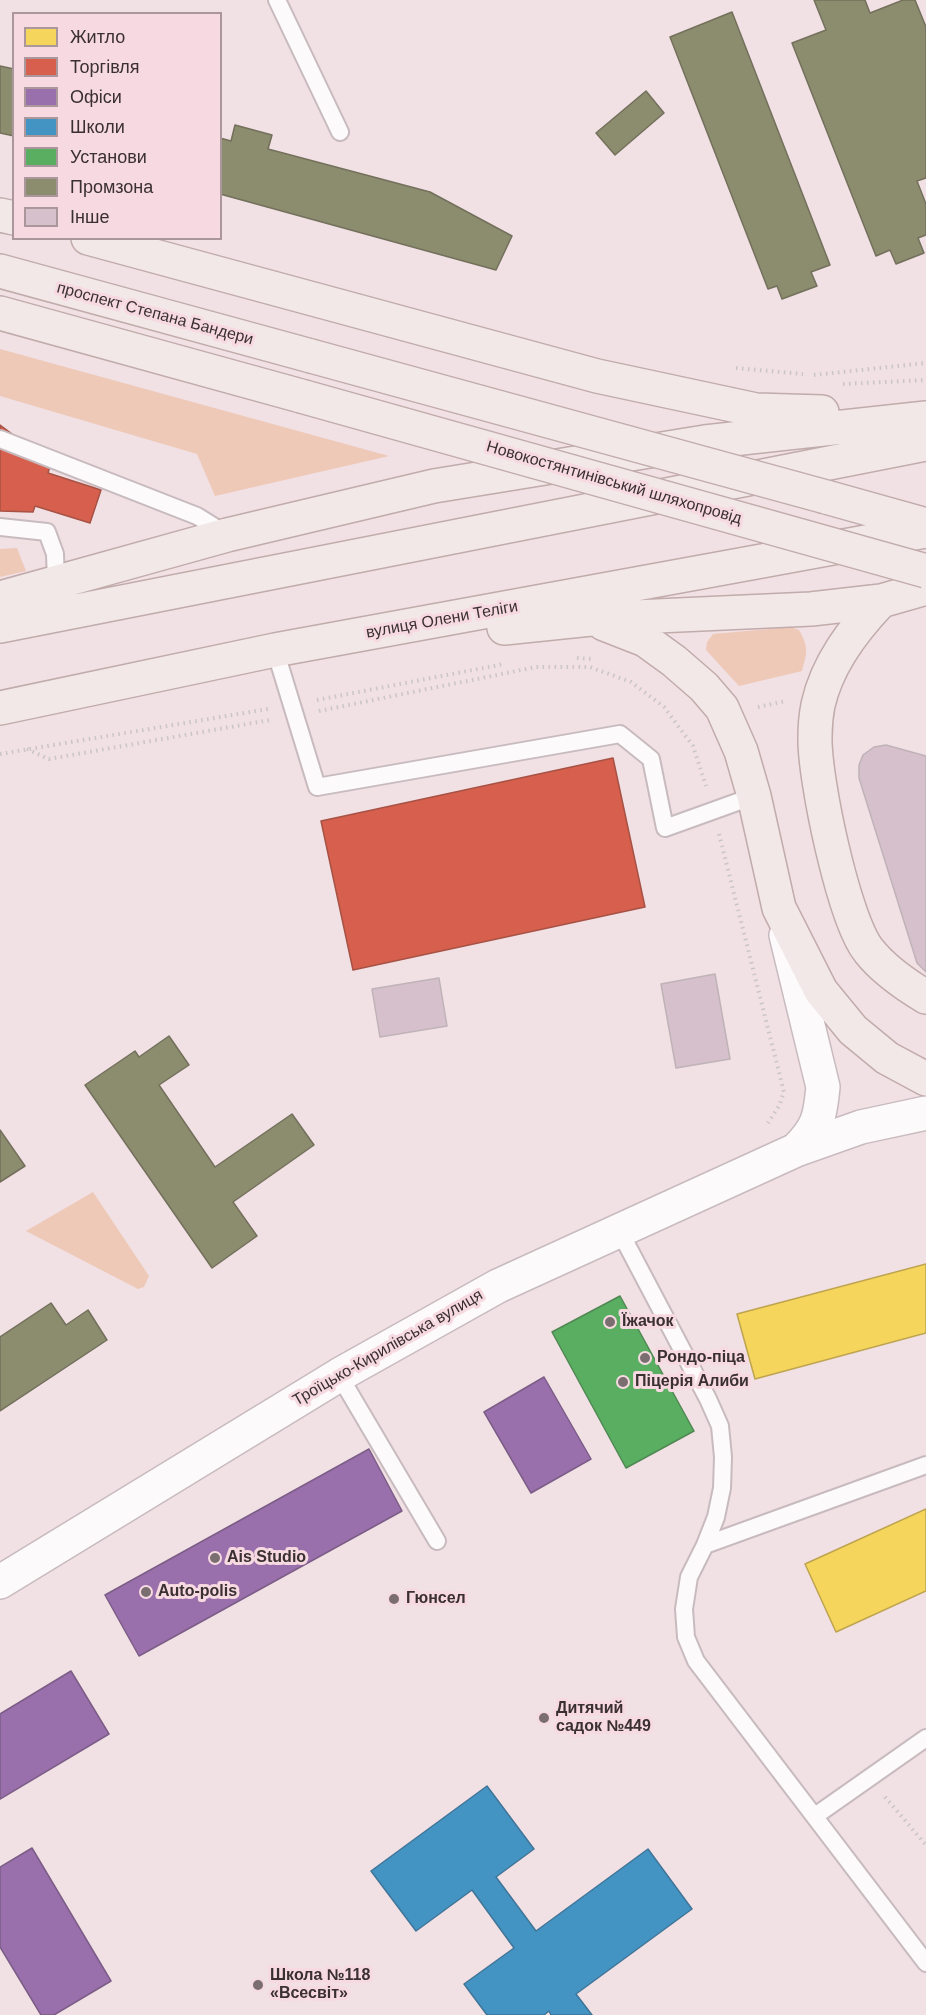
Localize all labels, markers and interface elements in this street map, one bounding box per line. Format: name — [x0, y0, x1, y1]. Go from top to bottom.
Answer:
legend — [12, 12, 222, 240]
text: Житло — [70, 27, 125, 47]
text: Торгівля — [70, 57, 140, 77]
text: Офіси — [70, 87, 122, 107]
text: Школи — [70, 117, 125, 137]
text: Установи — [70, 147, 147, 167]
text: Промзона — [70, 177, 153, 197]
text: Інше — [70, 207, 109, 227]
street label: проспект Степана Бандери — [55, 279, 255, 349]
street label: Новокостянтинівський шляхопровід — [484, 437, 744, 529]
street label: вулиця Олени Теліги — [365, 597, 519, 643]
street label: Троїцько-Кирилівська вулиця — [290, 1286, 486, 1410]
place label: Їжачок — [622, 1312, 674, 1332]
marker: Їжачок — [603, 1315, 617, 1329]
place label: Рондо-піца — [657, 1348, 745, 1368]
marker: Рондо-піца — [638, 1351, 652, 1365]
place label: Піцерія Алиби — [635, 1372, 749, 1392]
marker: Піцерія Алиби — [616, 1375, 630, 1389]
place label: Ais Studio — [227, 1548, 306, 1568]
marker: Ais Studio — [208, 1551, 222, 1565]
place label: Auto-polis — [158, 1582, 237, 1602]
marker: Auto-polis — [139, 1585, 153, 1599]
place label: Гюнсел — [406, 1589, 466, 1609]
marker: Гюнсел — [387, 1592, 401, 1606]
place label: Дитячий садок №449 — [556, 1699, 651, 1737]
marker: Дитячий садок №449 — [537, 1711, 551, 1725]
place label: Школа №118 «Всесвіт» — [270, 1966, 370, 2004]
marker: Школа №118 «Всесвіт» — [251, 1978, 265, 1992]

